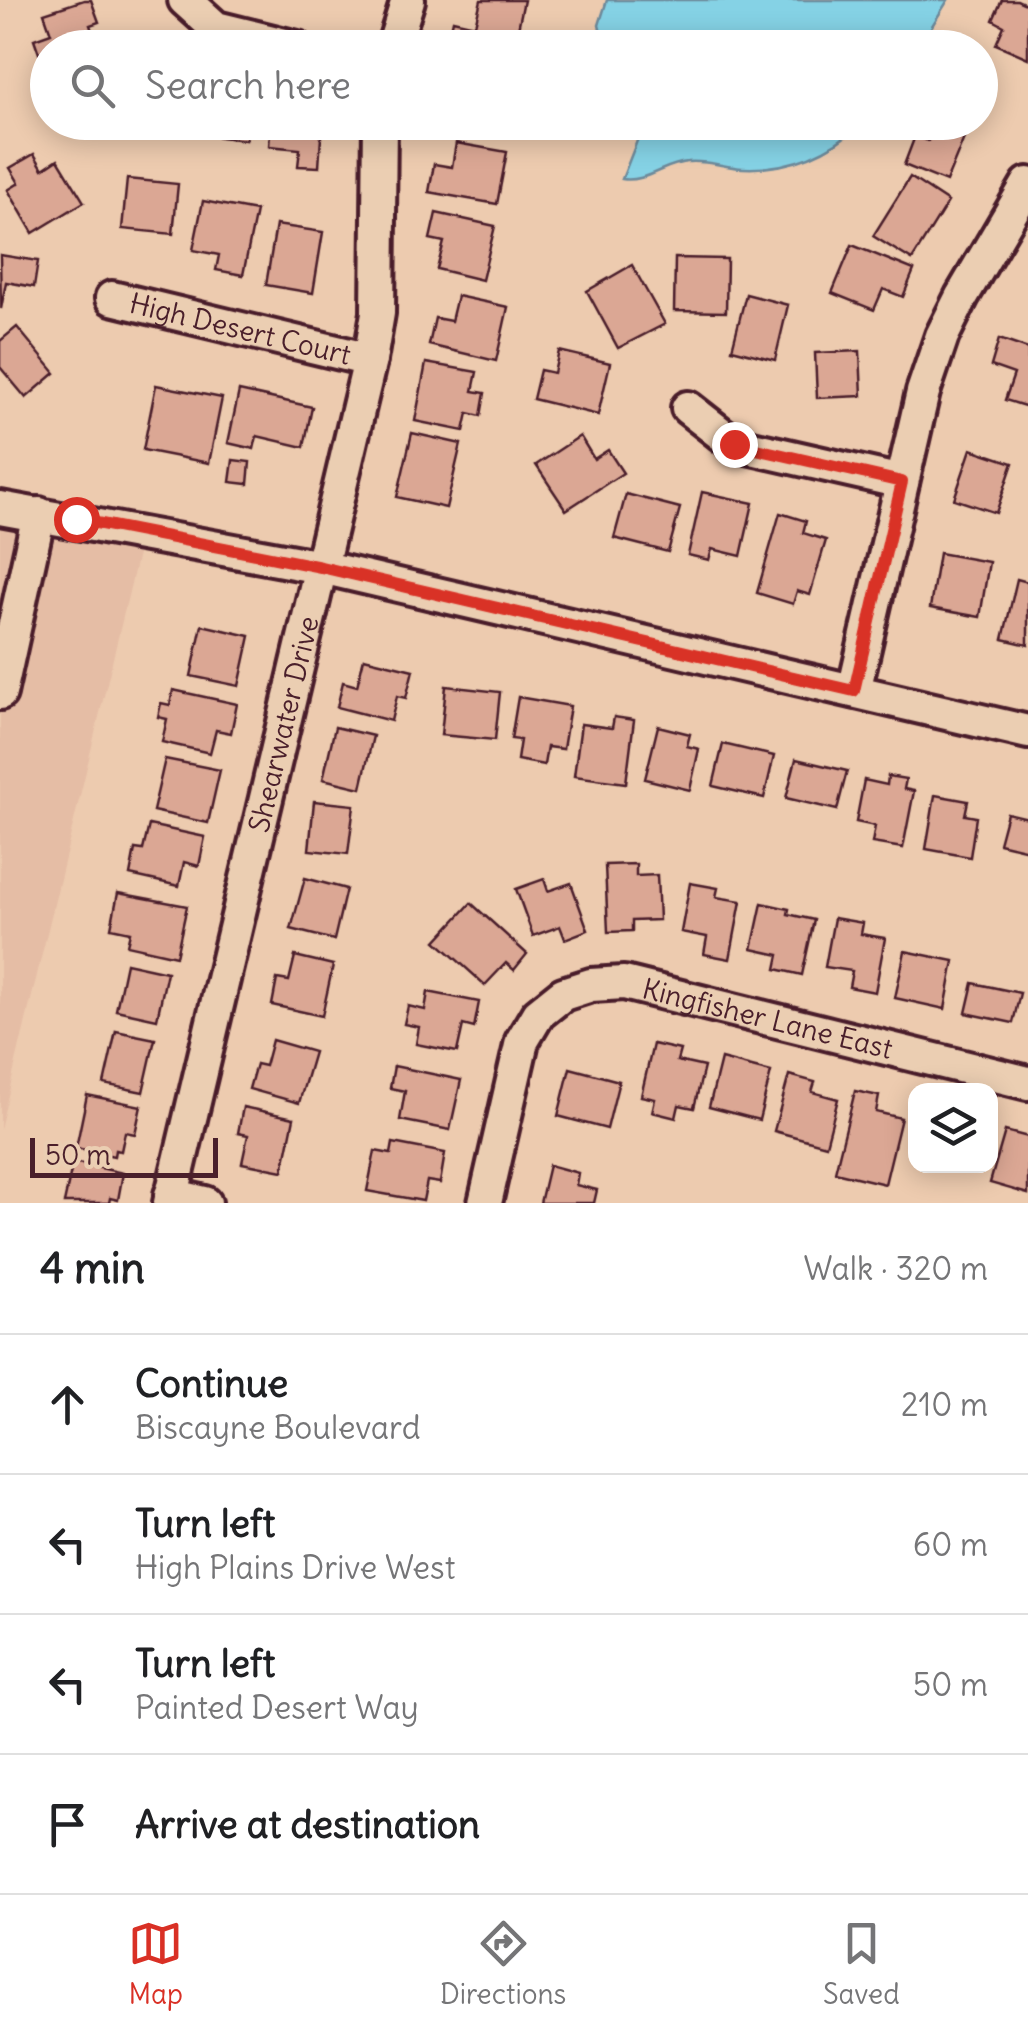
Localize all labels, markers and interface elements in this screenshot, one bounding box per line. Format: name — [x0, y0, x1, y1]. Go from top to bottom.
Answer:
search box — [30, 30, 998, 140]
icon: search — [65, 58, 120, 113]
text: Search here — [145, 62, 351, 109]
street label: High Desert Court — [126, 285, 355, 373]
route end — [712, 422, 758, 468]
route start — [54, 497, 100, 543]
street label: Shearwater Drive — [241, 613, 327, 836]
street label: Kingfisher Lane East — [639, 970, 896, 1067]
map controls — [908, 1083, 998, 1173]
button: layers — [908, 1083, 998, 1173]
scale bar — [30, 1133, 218, 1178]
text: 50 m — [45, 1137, 111, 1173]
text: 4 min — [40, 1242, 145, 1294]
text: Walk · 320 m — [803, 1248, 988, 1289]
text: Continue — [135, 1360, 288, 1407]
icon: ahead — [40, 1377, 95, 1432]
text: 210 m — [901, 1384, 988, 1425]
text: Biscayne Boulevard — [135, 1407, 421, 1448]
text: Turn left — [135, 1500, 275, 1547]
icon: left — [40, 1517, 95, 1572]
text: 60 m — [913, 1524, 988, 1565]
text: High Plains Drive West — [135, 1547, 455, 1588]
text: Turn left — [135, 1640, 275, 1687]
icon: left — [40, 1657, 95, 1712]
text: 50 m — [913, 1664, 988, 1705]
text: Painted Desert Way — [135, 1687, 419, 1728]
icon: arrive — [40, 1797, 95, 1852]
text: Arrive at destination — [135, 1801, 480, 1848]
tab: Map — [128, 1916, 183, 2012]
tab: Directions — [440, 1916, 566, 2012]
tab: Saved — [823, 1916, 900, 2012]

